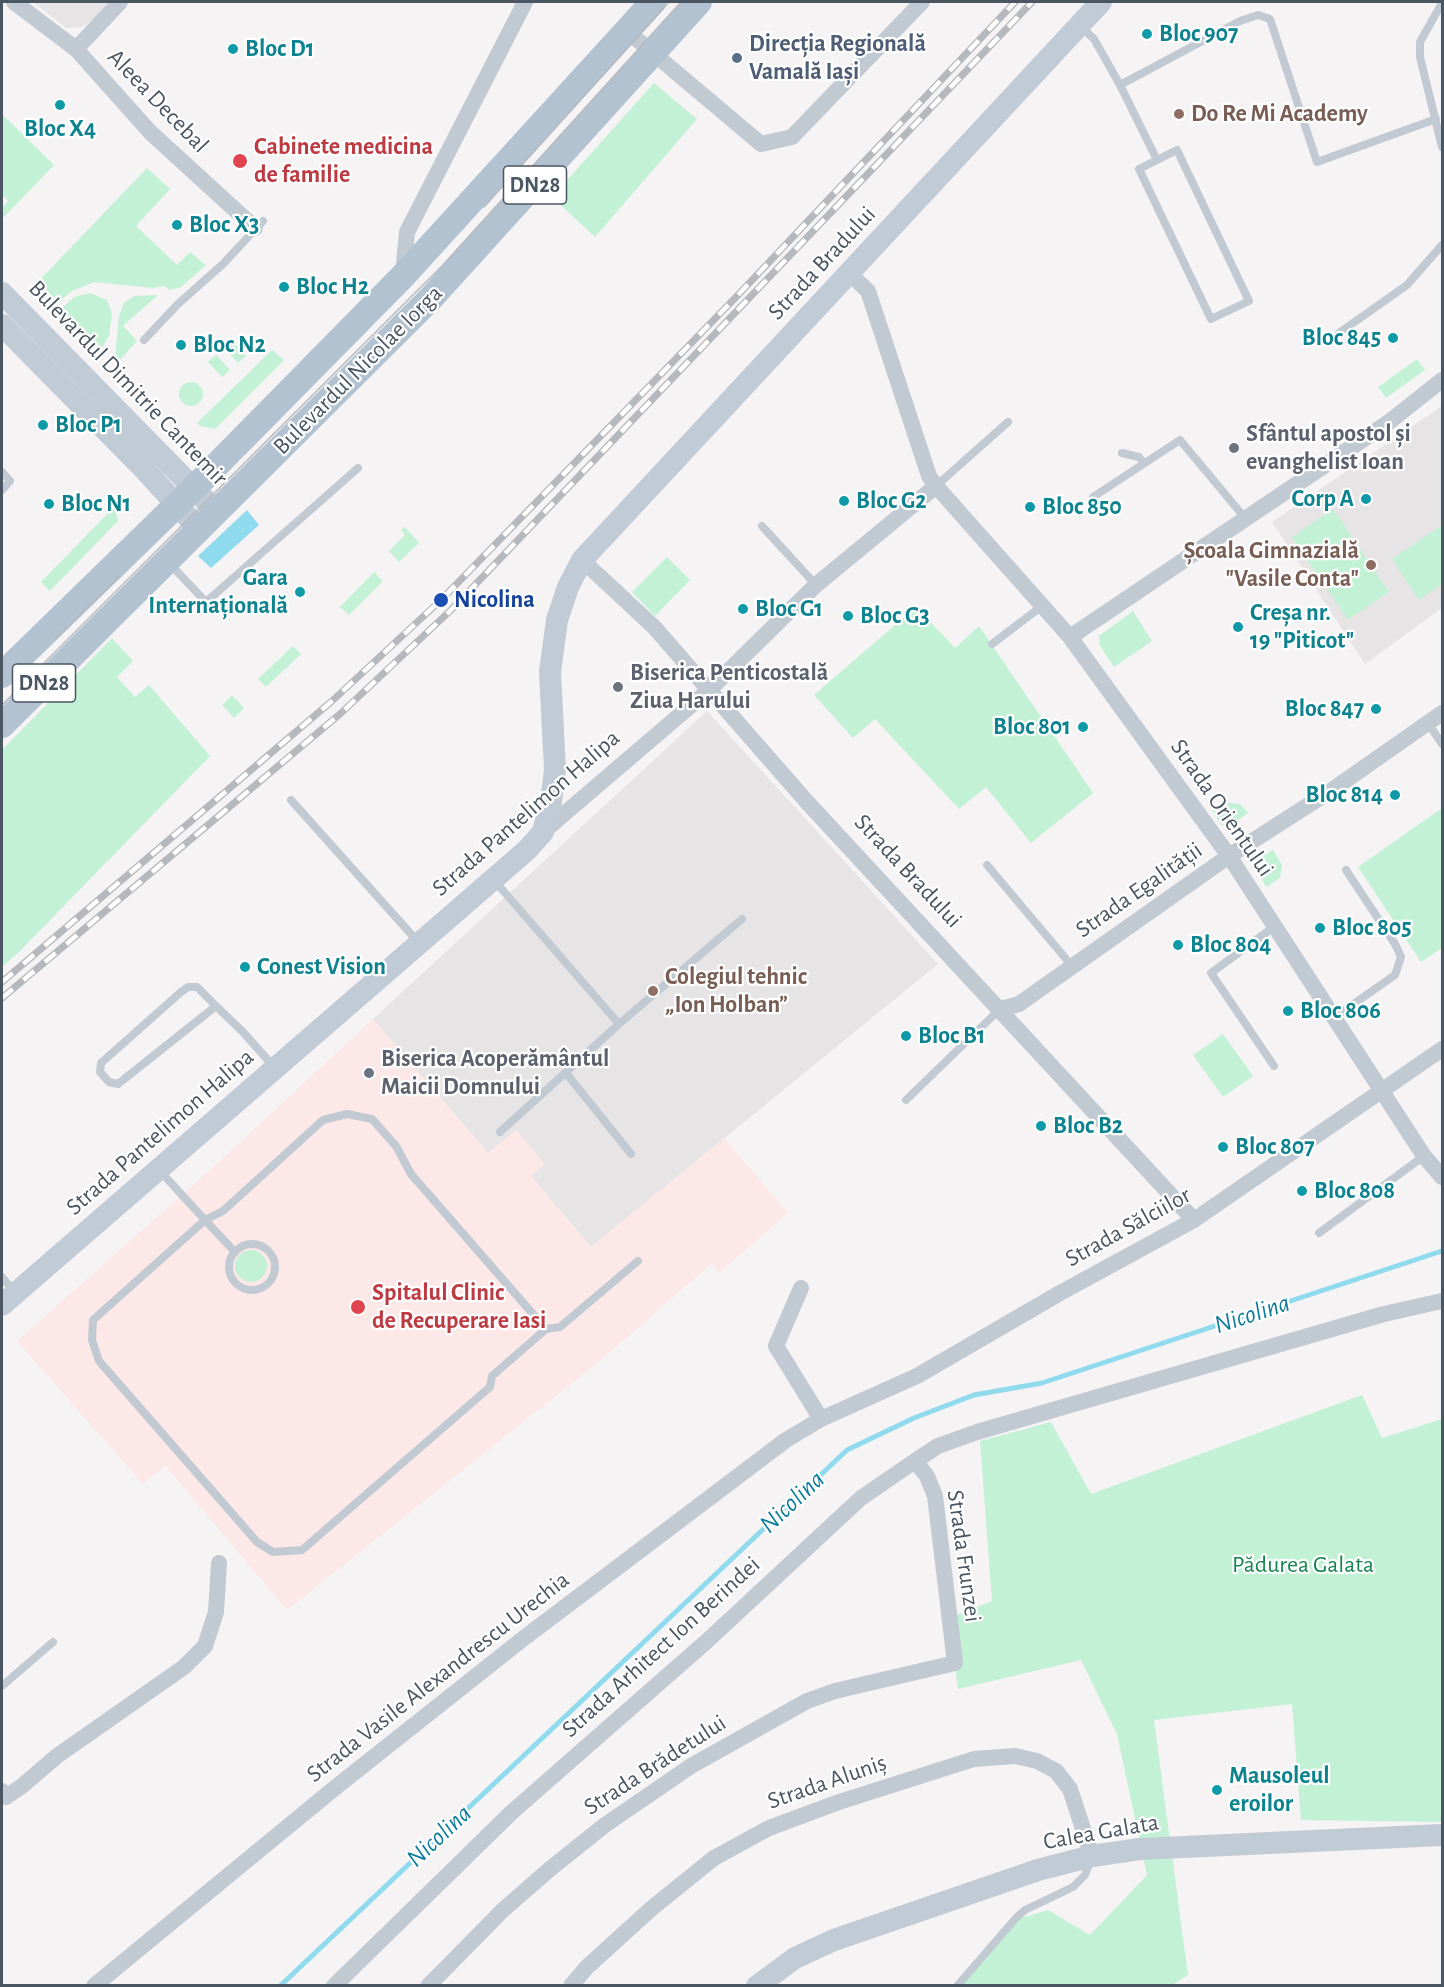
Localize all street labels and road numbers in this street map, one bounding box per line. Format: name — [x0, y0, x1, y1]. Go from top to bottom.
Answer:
street label: Aleea Decebal — [101, 43, 215, 159]
road number: DN28 — [504, 166, 566, 204]
street label: Strada Bradului — [762, 200, 882, 326]
street label: Bulevardul Dimitrie Cantemir — [22, 274, 234, 492]
street label: Bulevardul Nicolae Iorga — [267, 279, 449, 461]
road number: DN28 — [12, 664, 76, 702]
street label: Strada Pantelimon Halipa — [426, 724, 626, 902]
street label: Strada Orientului — [1164, 734, 1280, 882]
street label: Strada Bradului — [848, 808, 968, 934]
street label: Strada Egalității — [1070, 836, 1208, 944]
street label: Strada Pantelimon Halipa — [60, 1043, 260, 1221]
street label: Strada Sălciilor — [1060, 1181, 1196, 1273]
street label: Strada Frunzei — [940, 1488, 988, 1624]
street label: Strada Arhitect Ion Berindei — [556, 1550, 766, 1744]
street label: Strada Vasile Alexandrescu Urechia — [301, 1565, 575, 1789]
street label: Strada Brădetului — [579, 1708, 731, 1822]
street label: Strada Aluniș — [764, 1748, 890, 1816]
street label: Calea Galata — [1041, 1808, 1161, 1856]

